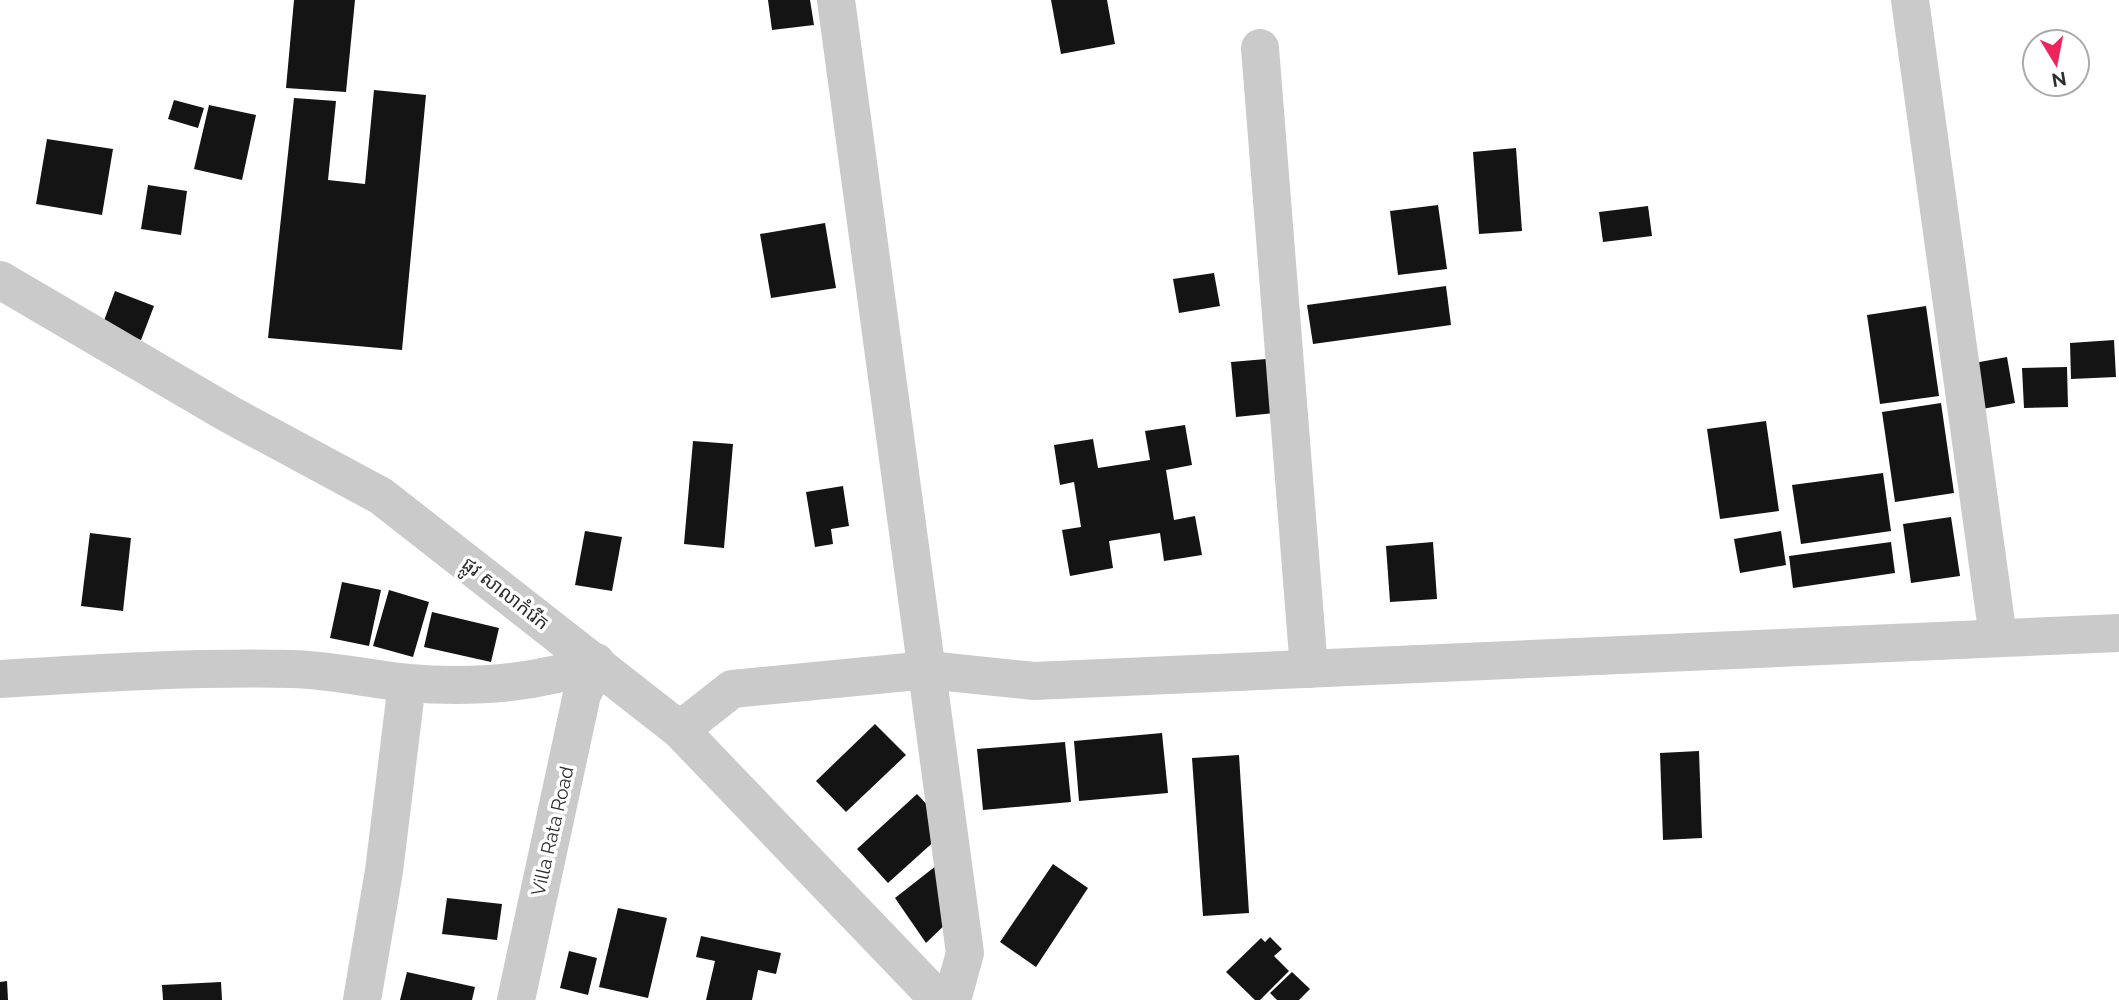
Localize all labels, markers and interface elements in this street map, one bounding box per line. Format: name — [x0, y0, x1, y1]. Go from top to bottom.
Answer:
north arrow — [2021, 28, 2091, 98]
text: N — [2050, 68, 2068, 92]
street label: ផ្លូវ សាលាកំរើក — [454, 552, 554, 639]
street label: Villa Rata Road — [526, 764, 578, 898]

